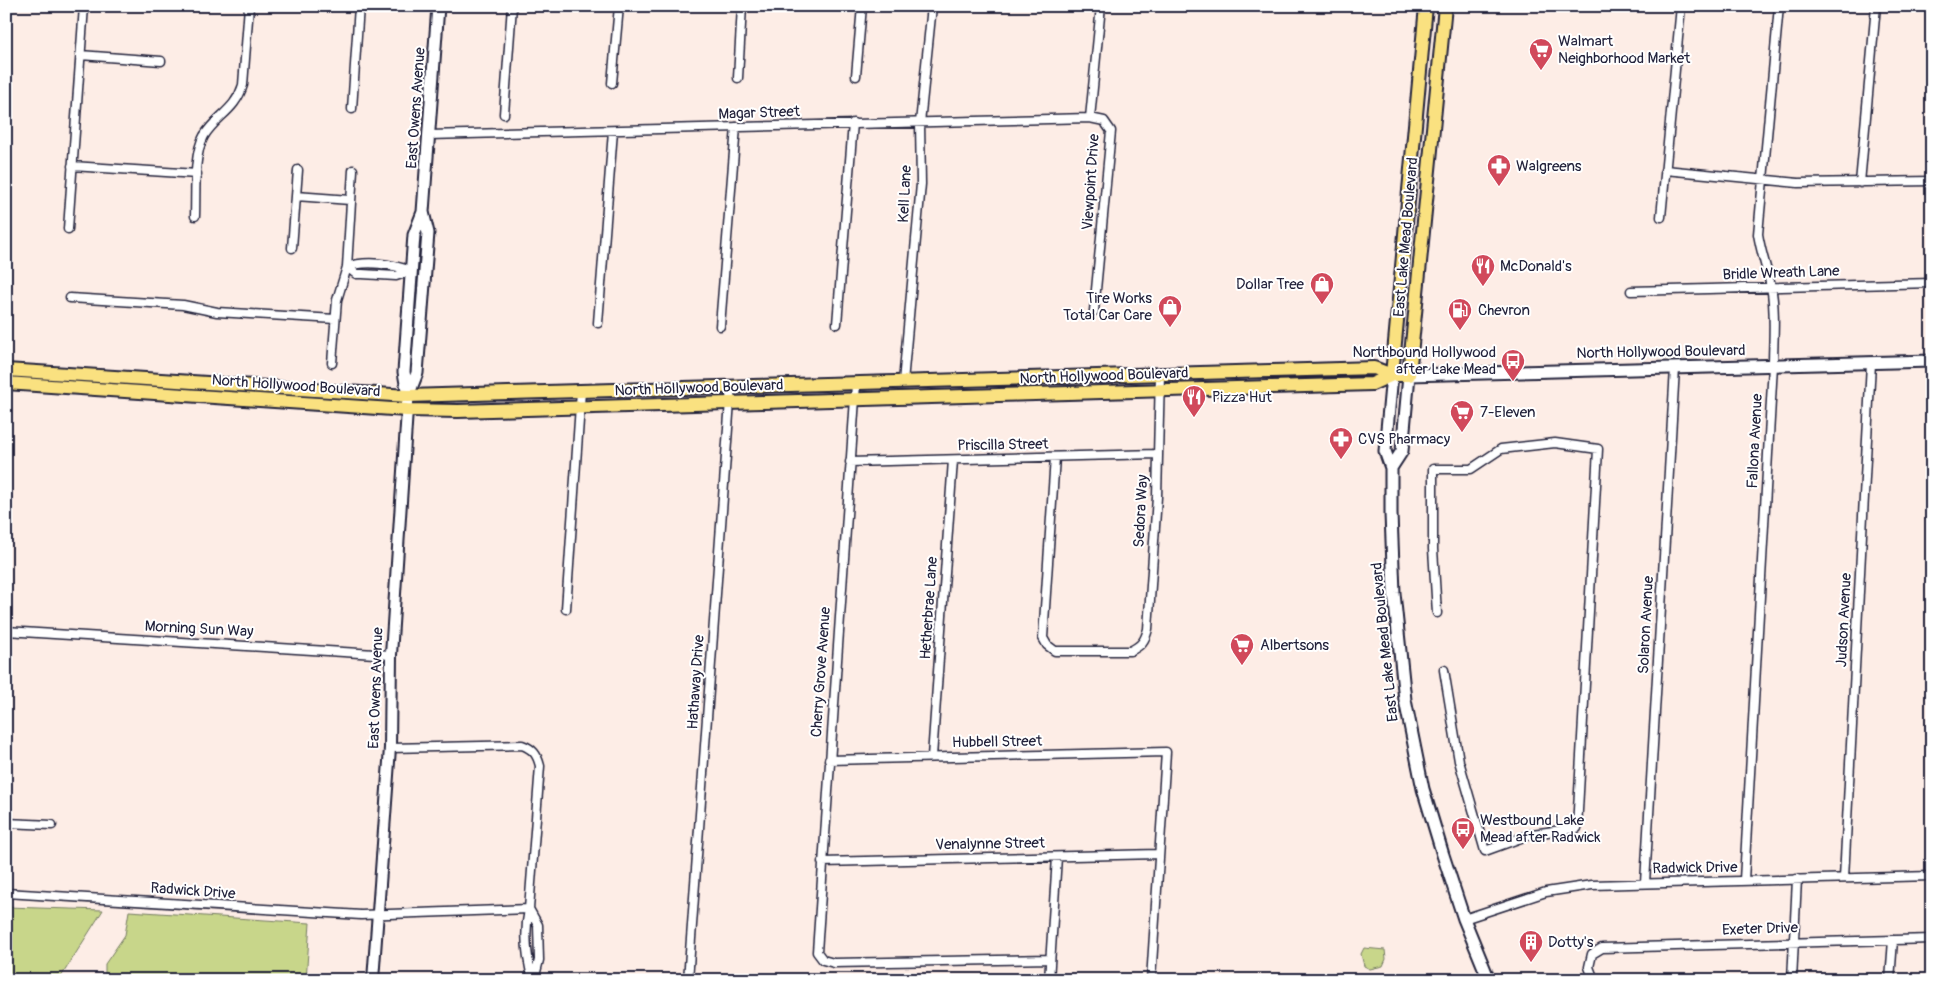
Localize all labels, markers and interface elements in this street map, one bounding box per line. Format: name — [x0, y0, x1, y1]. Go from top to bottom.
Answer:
place label: Walmart Neighborhood Market — [1558, 32, 1691, 68]
supermarket icon: Walmart Neighborhood Market — [1528, 37, 1554, 71]
street label: East Owens Avenue — [402, 46, 430, 169]
street label: Magar Street — [718, 102, 801, 124]
street label: Viewpoint Drive — [1078, 133, 1104, 231]
pharmacy icon: Walgreens — [1486, 153, 1512, 187]
street label: East Lake Mead Boulevard — [1390, 156, 1422, 318]
place label: Walgreens — [1516, 157, 1582, 176]
street label: Kell Lane — [894, 164, 916, 223]
restaurant icon: McDonald's — [1470, 253, 1496, 287]
place label: McDonald's — [1500, 257, 1572, 276]
street label: Bridle Wreath Lane — [1722, 261, 1840, 285]
shop icon: Dollar Tree — [1309, 271, 1335, 305]
place label: Dollar Tree — [1236, 275, 1305, 294]
place label: Tire Works Total Car Care — [1063, 289, 1153, 325]
shop icon: Tire Works Total Car Care — [1157, 294, 1183, 328]
fuel station icon: Chevron — [1447, 297, 1473, 331]
place label: Chevron — [1478, 301, 1530, 320]
street label: North Hollywood Boulevard — [1576, 341, 1746, 363]
place label: Northbound Hollywood after Lake Mead — [1353, 343, 1496, 379]
bus stop icon: Northbound Hollywood after Lake Mead — [1500, 348, 1526, 382]
street label: North Hollywood Boulevard — [1019, 364, 1189, 388]
street label: North Hollywood Boulevard — [211, 371, 381, 401]
street label: North Hollywood Boulevard — [614, 376, 784, 400]
restaurant icon: Pizza Hut — [1181, 384, 1207, 418]
place label: Pizza Hut — [1212, 388, 1273, 407]
street label: Fallona Avenue — [1743, 392, 1767, 489]
supermarket icon: 7-Eleven — [1449, 399, 1475, 433]
place label: 7-Eleven — [1480, 403, 1535, 422]
pharmacy icon: CVS Pharmacy — [1328, 426, 1354, 460]
place label: CVS Pharmacy — [1358, 430, 1451, 449]
street label: Priscilla Street — [957, 435, 1050, 455]
street label: Sedora Way — [1130, 473, 1152, 548]
street label: Hetherbrae Lane — [916, 555, 942, 660]
street label: East Lake Mead Boulevard — [1367, 561, 1403, 723]
street label: Judson Avenue — [1832, 572, 1856, 668]
street label: Solaron Avenue — [1634, 575, 1658, 675]
street label: Cherry Grove Avenue — [807, 606, 835, 738]
street label: Morning Sun Way — [144, 617, 254, 641]
street label: East Owens Avenue — [364, 626, 388, 749]
supermarket icon: Albertsons — [1229, 632, 1255, 666]
street label: Hathaway Drive — [683, 633, 709, 730]
place label: Albertsons — [1260, 636, 1329, 655]
street label: Hubbell Street — [952, 732, 1043, 752]
place label: Westbound Lake Mead after Radwick — [1480, 811, 1601, 847]
bus stop icon: Westbound Lake Mead after Radwick — [1450, 816, 1476, 850]
street label: Venalynne Street — [935, 834, 1046, 854]
street label: Radwick Drive — [1652, 858, 1738, 878]
street label: Radwick Drive — [150, 879, 237, 903]
street label: Exeter Drive — [1722, 918, 1799, 940]
building icon: Dotty's — [1518, 929, 1544, 963]
place label: Dotty's — [1548, 933, 1594, 952]

